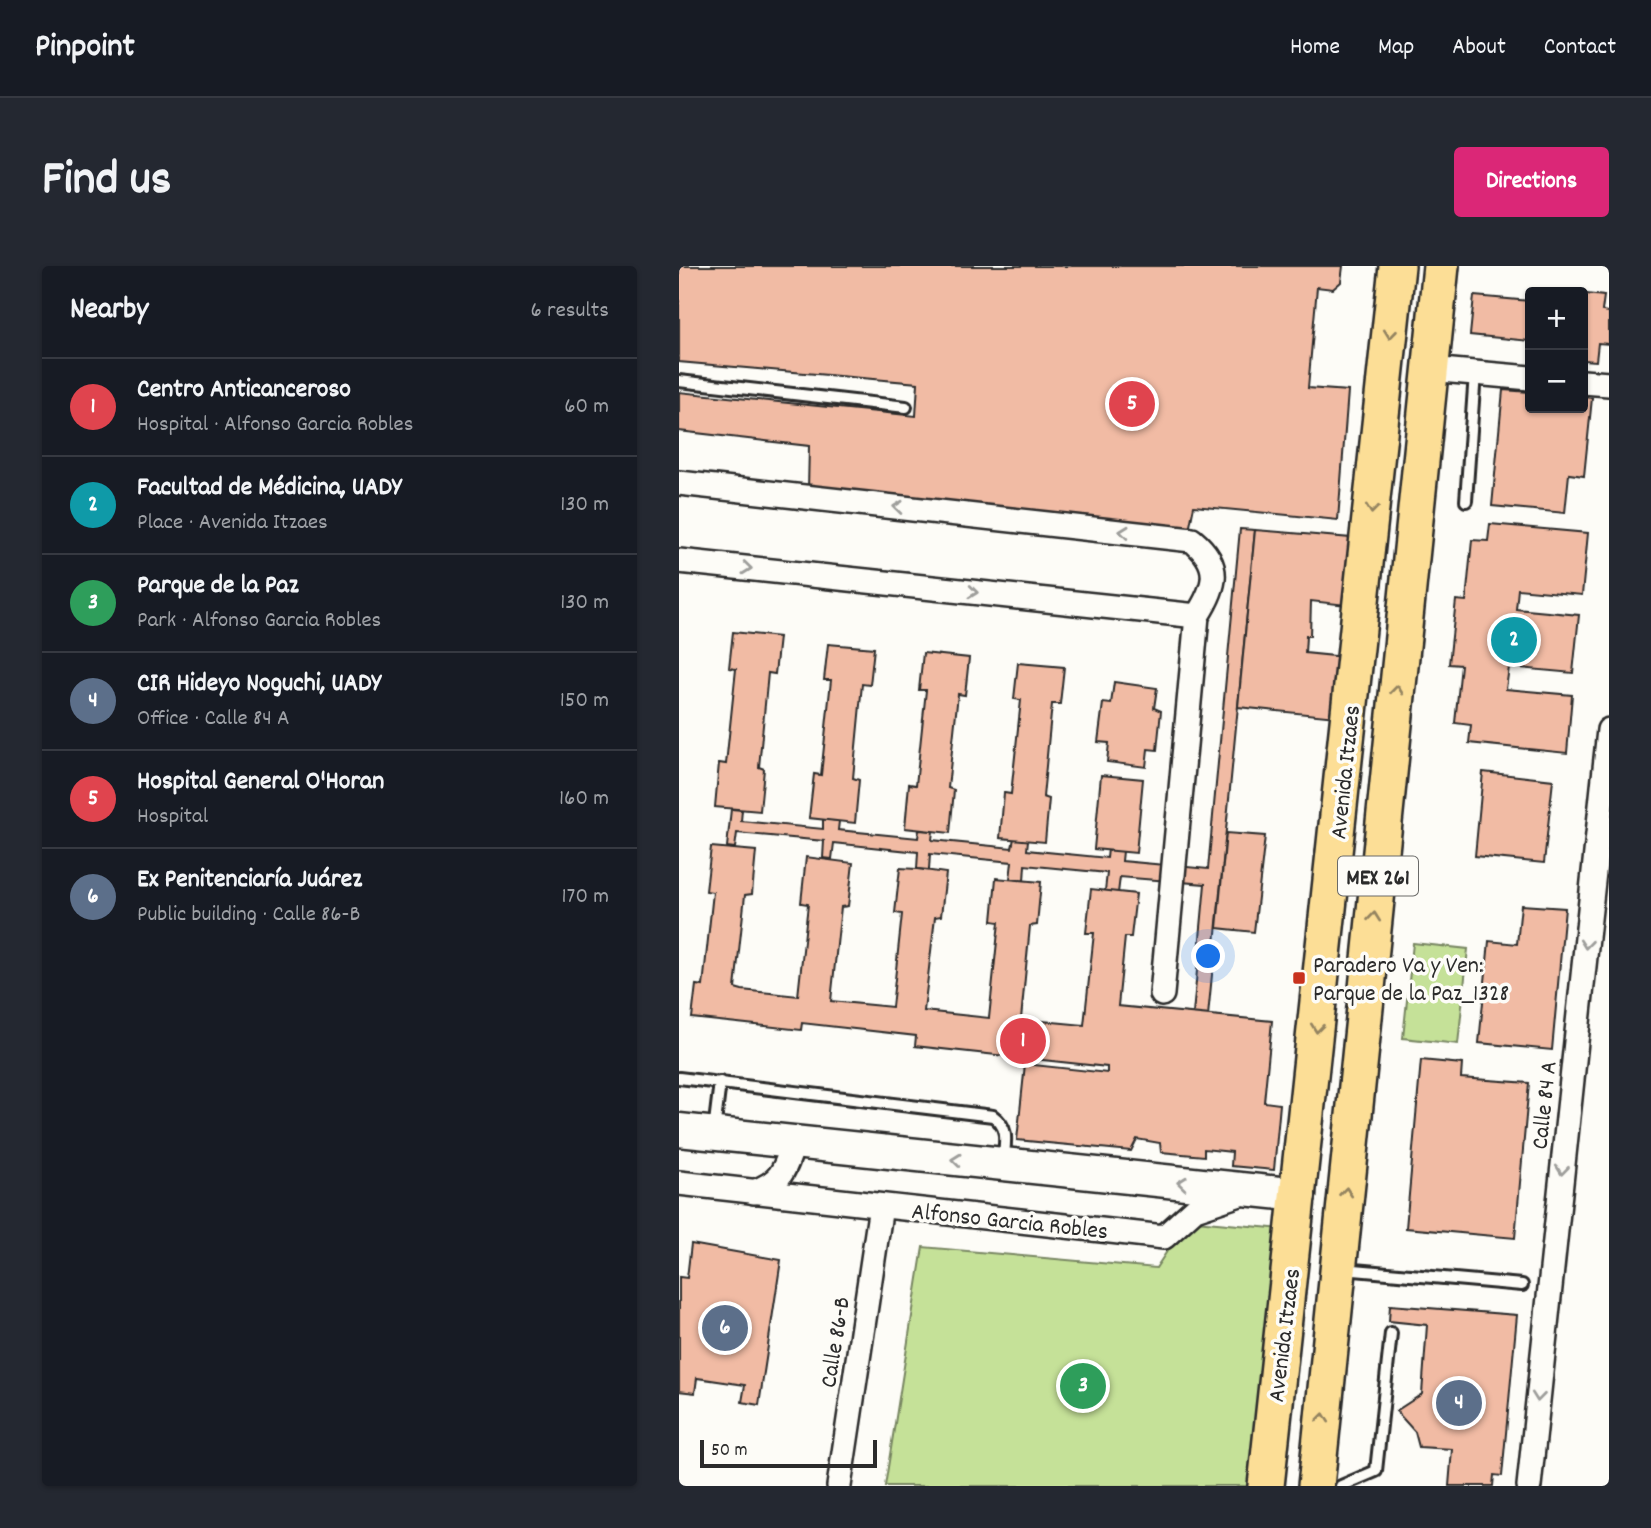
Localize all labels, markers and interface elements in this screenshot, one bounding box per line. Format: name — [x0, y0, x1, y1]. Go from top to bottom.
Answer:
text: Pinpoint — [35, 25, 135, 72]
text: Home — [1290, 31, 1340, 65]
text: Map — [1378, 31, 1414, 65]
text: About — [1452, 31, 1506, 65]
text: Contact — [1544, 31, 1616, 65]
text: Find us — [42, 147, 171, 217]
button: Directions — [1454, 147, 1609, 217]
map controls — [1525, 287, 1588, 413]
button: + — [1525, 287, 1588, 350]
text: Nearby — [70, 290, 148, 333]
text: 6 results — [531, 295, 609, 328]
one-way arrow — [1383, 329, 1398, 340]
button: − — [1525, 350, 1588, 413]
text: Centro Anticanceroso — [137, 372, 351, 409]
pin: 5 — [1109, 378, 1155, 430]
text: 1 — [90, 391, 96, 424]
text: 60 m — [564, 391, 609, 424]
text: Hospital · Alfonso Garcia Robles — [137, 409, 413, 442]
text: Facultad de Médicina, UADY — [137, 470, 402, 507]
text: 2 — [88, 489, 98, 522]
text: 130 m — [560, 489, 609, 522]
one-way arrow — [892, 500, 904, 515]
one-way arrow — [1365, 503, 1380, 515]
text: Place · Avenida Itzaes — [137, 507, 328, 540]
one-way arrow — [1118, 525, 1130, 540]
one-way arrow — [742, 560, 753, 575]
text: Parque de la Paz — [137, 568, 299, 605]
one-way arrow — [968, 584, 979, 599]
text: 3 — [88, 587, 98, 620]
text: 130 m — [560, 587, 609, 620]
text: Park · Alfonso Garcia Robles — [137, 605, 381, 638]
pin: 2 — [1491, 614, 1537, 666]
text: CIR Hideyo Noguchi, UADY — [137, 666, 381, 703]
text: 4 — [88, 685, 98, 718]
text: 150 m — [560, 685, 609, 718]
one-way arrow — [1389, 685, 1404, 696]
text: Office · Calle 84 A — [137, 703, 290, 736]
street label: Avenida Itzaes — [1323, 704, 1371, 841]
text: Hospital General O'Horan — [137, 764, 384, 801]
text: 5 — [88, 783, 98, 816]
text: 160 m — [559, 783, 609, 816]
text: Hospital — [137, 801, 208, 834]
road number: MEX 261 — [1338, 856, 1418, 896]
text: Ex Penitenciaría Juárez — [137, 862, 362, 899]
text: 6 — [87, 881, 99, 914]
text: 170 m — [562, 881, 609, 914]
text: Public building · Calle 86-B — [137, 899, 360, 932]
one-way arrow — [1366, 911, 1381, 922]
one-way arrow — [1579, 938, 1594, 950]
your location — [1191, 939, 1225, 973]
place label: Paradero Va y Ven: Parque de la Paz_1328 — [1313, 950, 1509, 1012]
marker: Paradero Va y Ven: Parque de la Paz_1328 — [1291, 970, 1307, 986]
pin: 1 — [1000, 1015, 1046, 1067]
one-way arrow — [1309, 1022, 1324, 1034]
street label: Calle 84 A — [1524, 1059, 1568, 1151]
one-way arrow — [950, 1152, 962, 1167]
one-way arrow — [1555, 1165, 1570, 1176]
one-way arrow — [1176, 1176, 1188, 1191]
one-way arrow — [1338, 1186, 1353, 1197]
street label: Alfonso Garcia Robles — [910, 1196, 1110, 1250]
street label: Avenida Itzaes — [1261, 1267, 1311, 1404]
street label: Calle 86-B — [813, 1295, 861, 1390]
pin: 6 — [702, 1302, 748, 1354]
pin: 3 — [1060, 1360, 1106, 1412]
pin: 4 — [1436, 1377, 1482, 1429]
one-way arrow — [1531, 1391, 1546, 1402]
one-way arrow — [1315, 1412, 1330, 1423]
scale bar — [700, 1437, 877, 1469]
text: 50 m — [711, 1438, 748, 1465]

